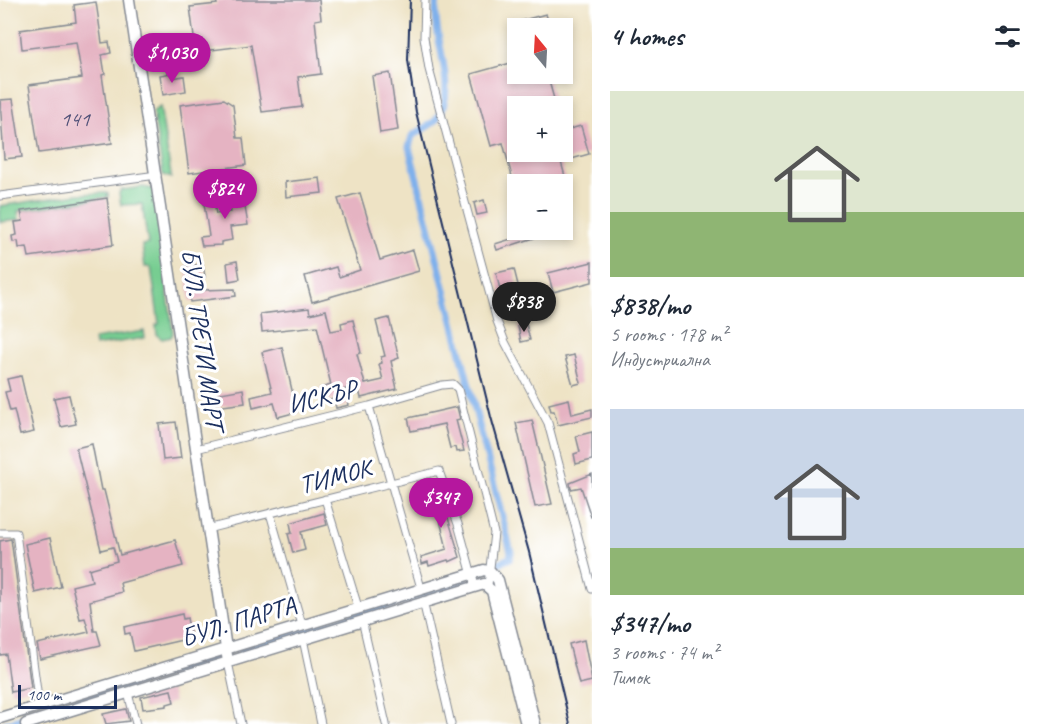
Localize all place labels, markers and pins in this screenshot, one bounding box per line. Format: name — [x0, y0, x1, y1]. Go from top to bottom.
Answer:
pin: $1,030 — [123, 33, 221, 84]
pin: $824 — [189, 169, 261, 220]
pin: $838 — [488, 282, 560, 333]
pin: $347 — [405, 478, 477, 529]

